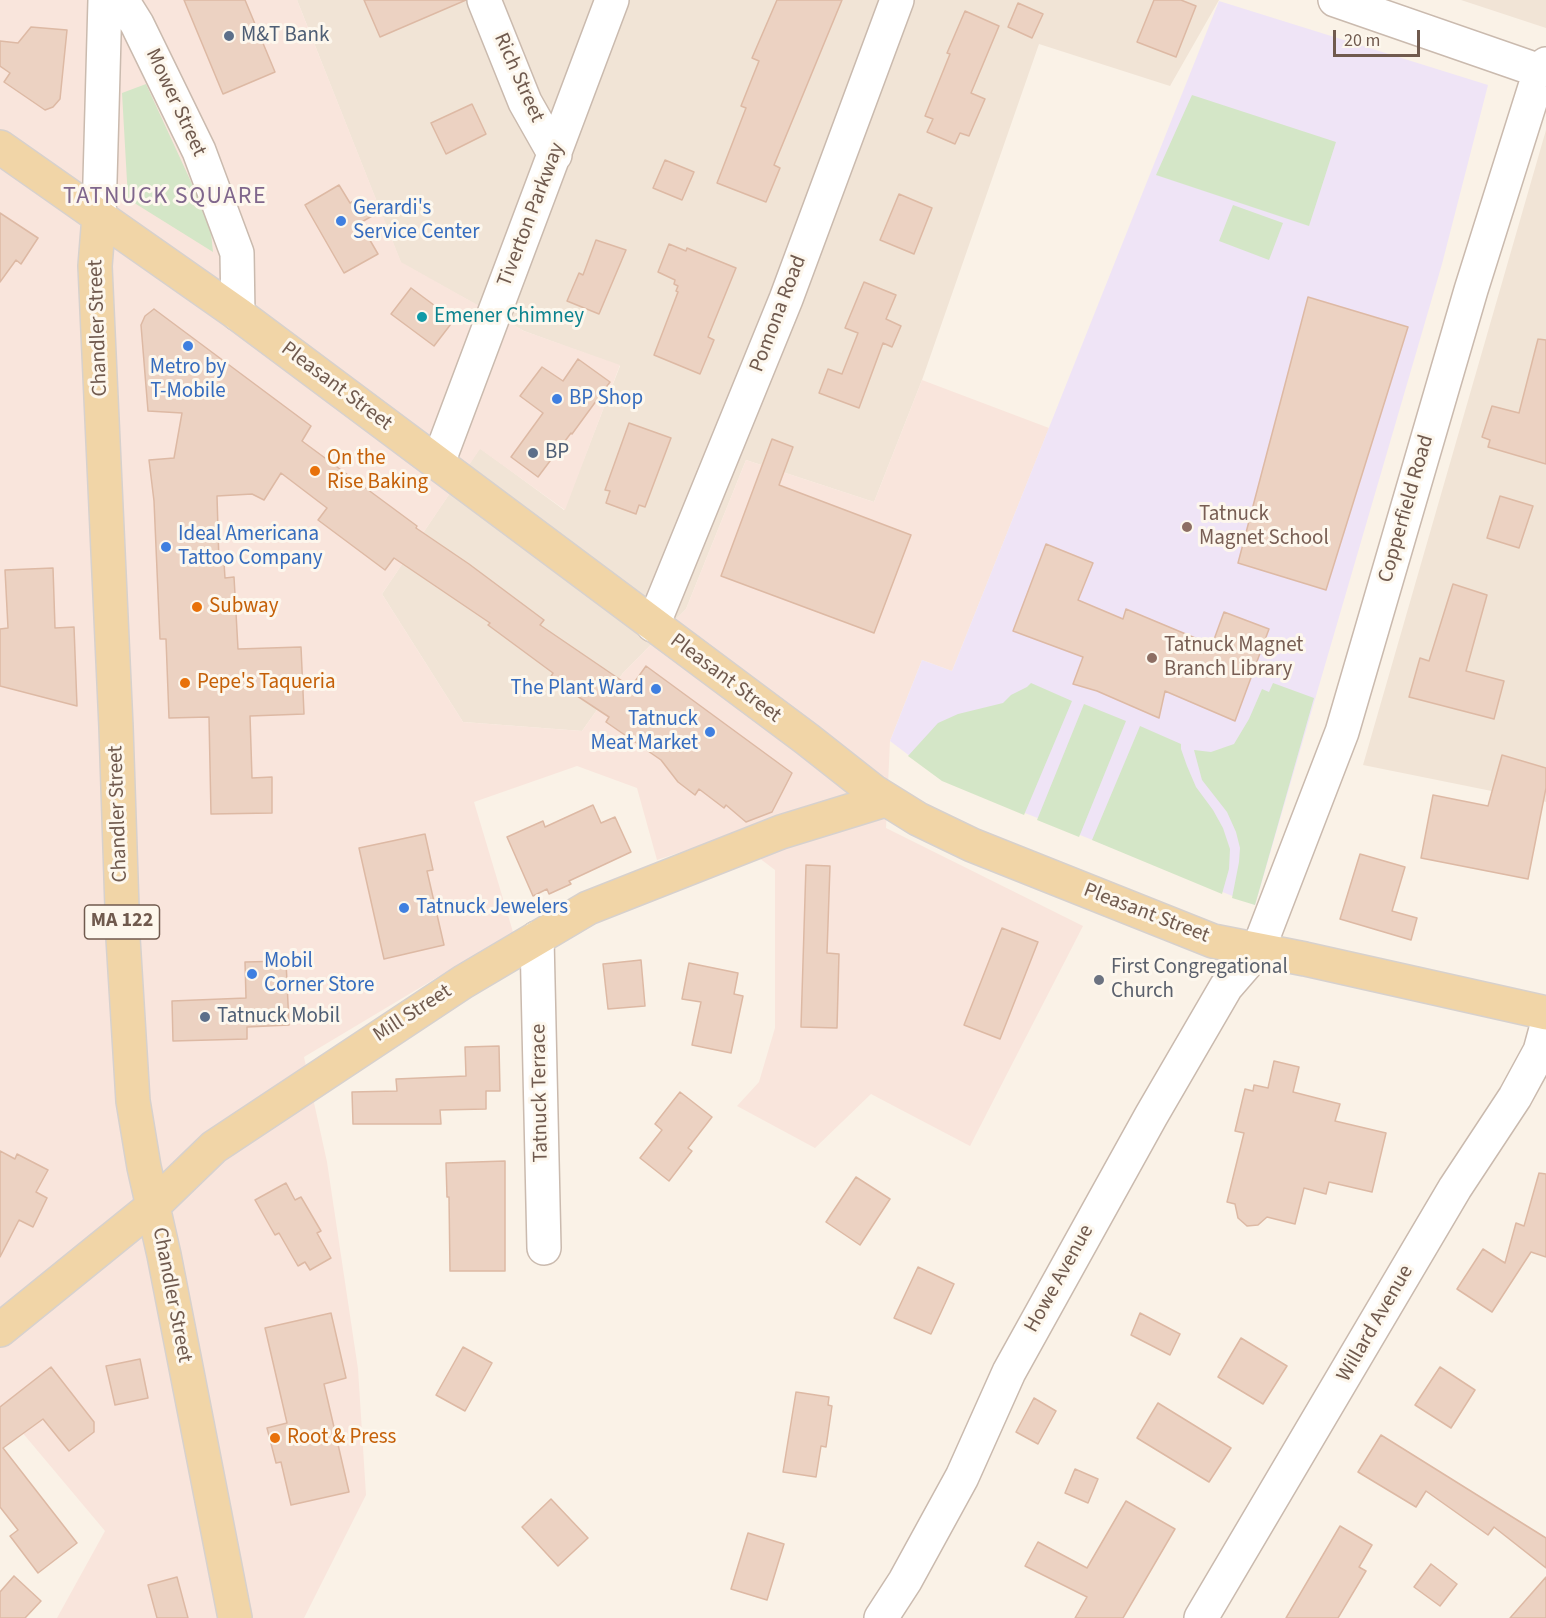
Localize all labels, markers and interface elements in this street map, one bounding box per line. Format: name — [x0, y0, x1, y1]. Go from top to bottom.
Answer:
scale bar — [1336, 18, 1423, 56]
place label: M&T Bank — [241, 23, 329, 49]
text: 20 m — [1344, 28, 1380, 53]
marker: M&T Bank — [222, 29, 236, 43]
street label: Rich Street — [487, 30, 549, 126]
street label: Mower Street — [139, 45, 211, 161]
street label: Tiverton Parkway — [493, 139, 571, 291]
district label: TATNUCK SQUARE — [63, 184, 267, 212]
place label: Gerardi's Service Center — [353, 196, 480, 246]
marker: Gerardi's Service Center — [334, 214, 348, 228]
street label: Pomona Road — [745, 252, 813, 376]
street label: Chandler Street — [84, 259, 114, 397]
place label: Emener Chimney — [434, 304, 584, 330]
marker: Emener Chimney — [415, 310, 429, 324]
street label: Pleasant Street — [275, 337, 397, 437]
marker: Metro by T-Mobile — [181, 339, 195, 353]
place label: Metro by T-Mobile — [150, 355, 226, 405]
place label: BP Shop — [569, 386, 643, 412]
marker: BP Shop — [550, 392, 564, 406]
street label: Copperfield Road — [1374, 432, 1440, 586]
place label: BP — [545, 440, 569, 466]
place label: On the Rise Baking — [327, 446, 428, 496]
marker: BP — [526, 446, 540, 460]
marker: On the Rise Baking — [308, 464, 322, 478]
place label: Tatnuck Magnet School — [1199, 502, 1329, 552]
marker: Tatnuck Magnet School — [1180, 520, 1194, 534]
place label: Ideal Americana Tattoo Company — [178, 522, 323, 572]
marker: Ideal Americana Tattoo Company — [159, 540, 173, 554]
place label: Subway — [209, 594, 278, 620]
marker: Subway — [190, 600, 204, 614]
street label: Pleasant Street — [664, 629, 786, 729]
place label: Tatnuck Magnet Branch Library — [1164, 633, 1303, 683]
marker: Tatnuck Magnet Branch Library — [1145, 651, 1159, 665]
place label: Pepe's Taqueria — [197, 670, 336, 696]
marker: Pepe's Taqueria — [178, 676, 192, 690]
place label: The Plant Ward — [511, 676, 644, 702]
marker: The Plant Ward — [649, 682, 663, 696]
place label: Tatnuck Meat Market — [591, 707, 698, 757]
marker: Tatnuck Meat Market — [703, 725, 717, 739]
street label: Chandler Street — [104, 745, 134, 883]
street label: Pleasant Street — [1080, 878, 1212, 950]
place label: Tatnuck Jewelers — [416, 895, 568, 921]
marker: Tatnuck Jewelers — [397, 901, 411, 915]
road number: MA 122 — [84, 905, 160, 939]
place label: Mobil Corner Store — [264, 949, 374, 999]
place label: First Congregational Church — [1111, 955, 1288, 1005]
marker: Mobil Corner Store — [245, 967, 259, 981]
marker: First Congregational Church — [1092, 973, 1106, 987]
street label: Mill Street — [369, 979, 457, 1049]
place label: Tatnuck Mobil — [217, 1004, 340, 1030]
marker: Tatnuck Mobil — [198, 1010, 212, 1024]
street label: Tatnuck Terrace — [527, 1023, 555, 1163]
street label: Howe Avenue — [1020, 1221, 1100, 1337]
street label: Chandler Street — [146, 1225, 196, 1365]
street label: Willard Avenue — [1332, 1261, 1420, 1387]
place label: Root & Press — [287, 1425, 396, 1451]
marker: Root & Press — [268, 1431, 282, 1445]

